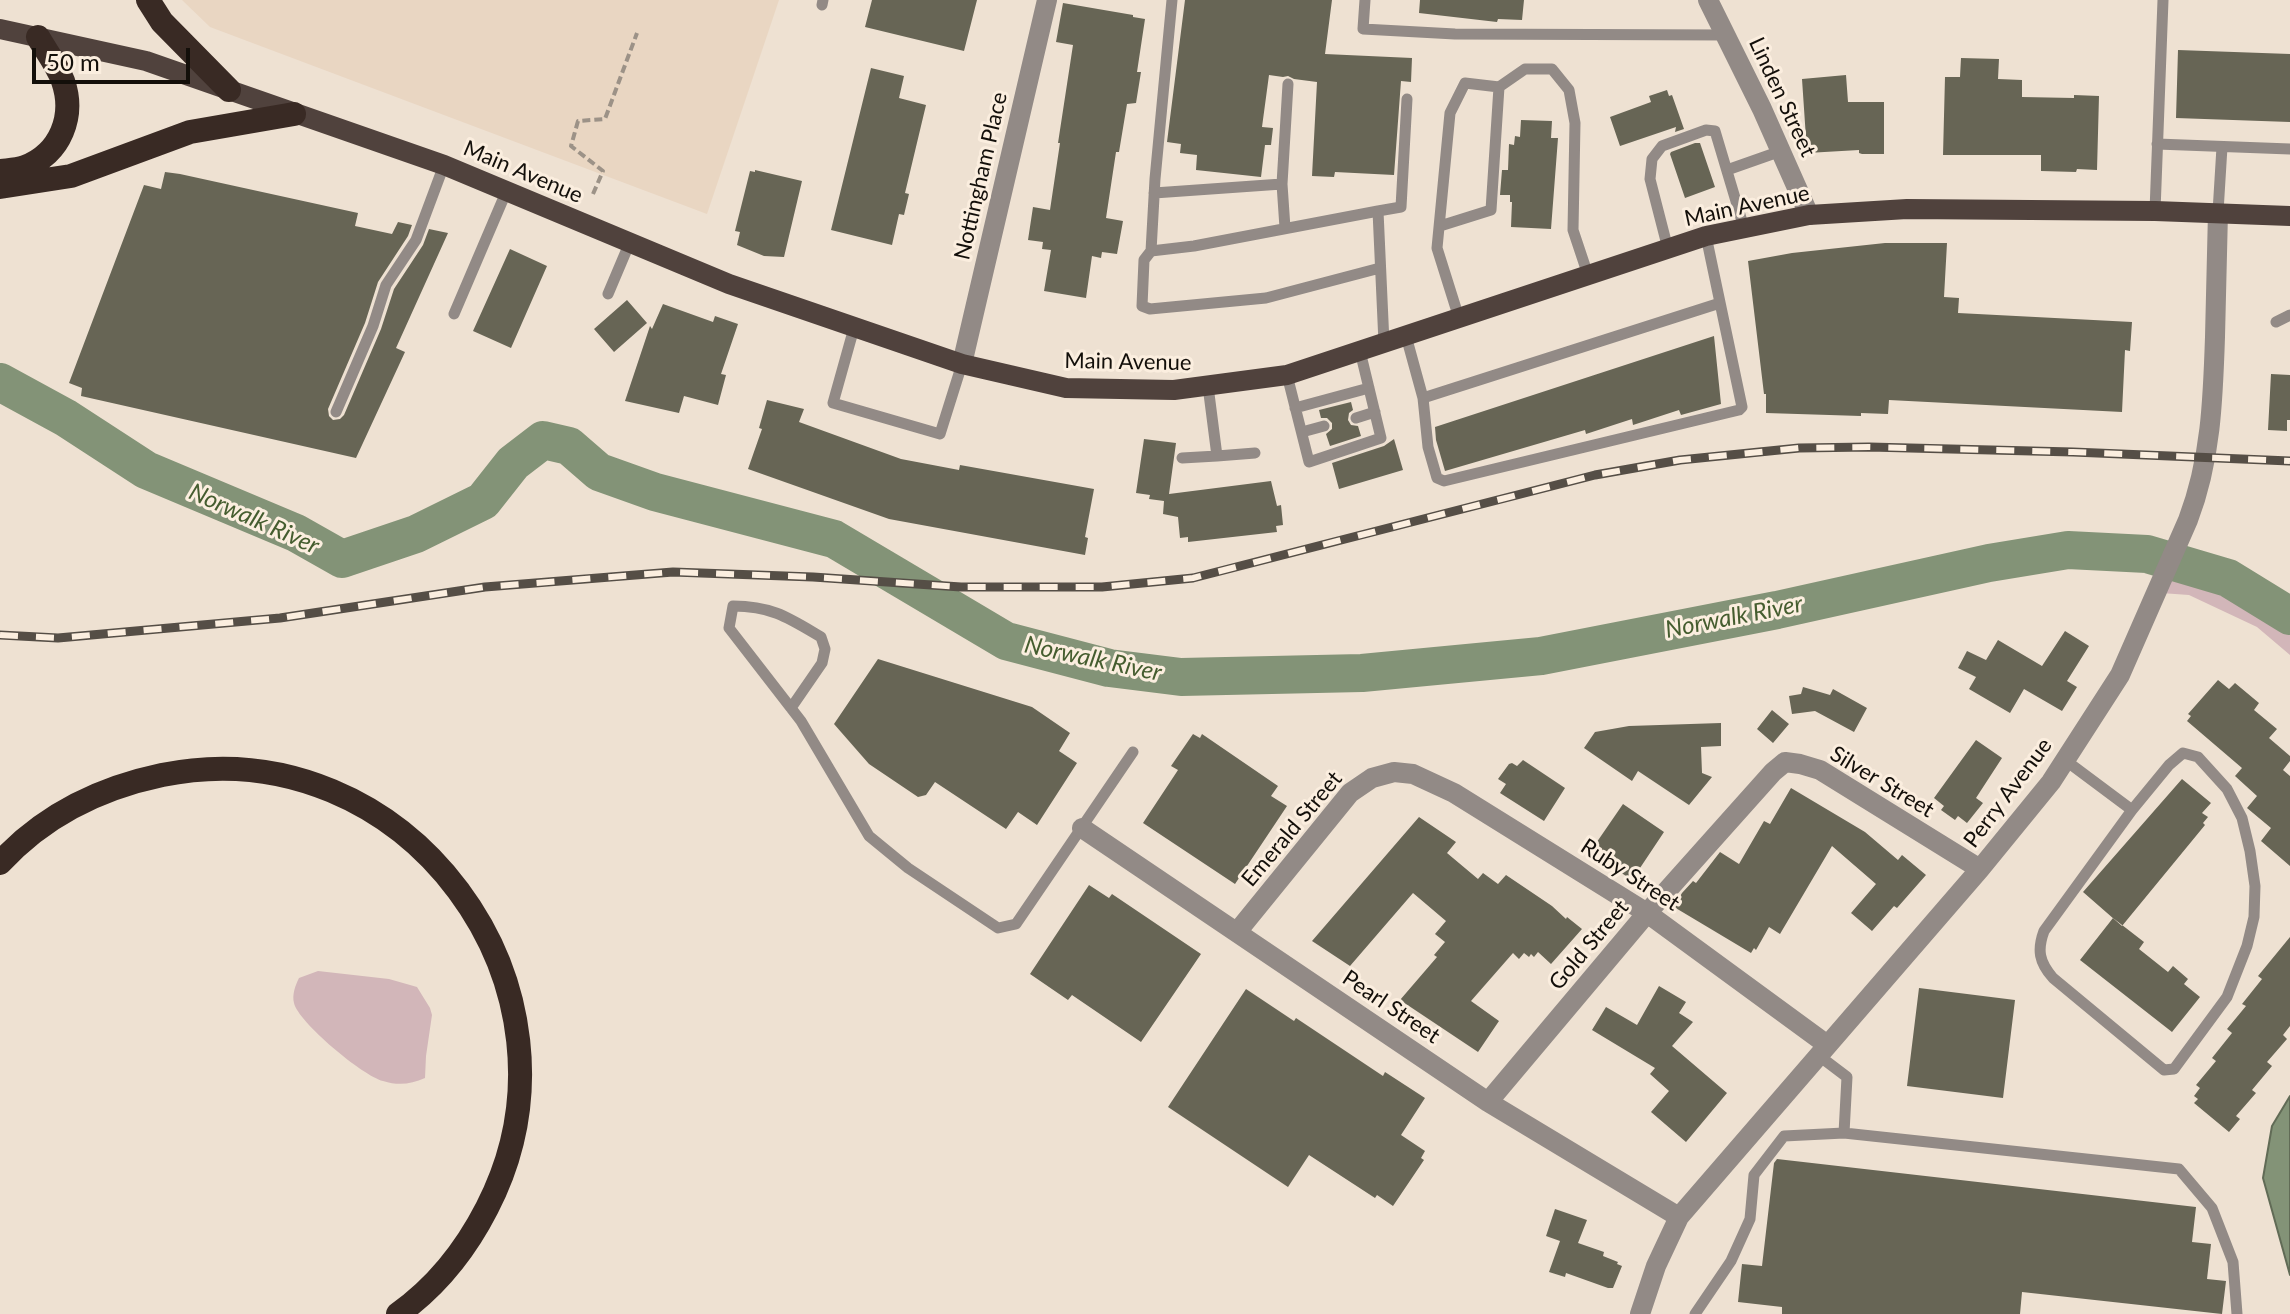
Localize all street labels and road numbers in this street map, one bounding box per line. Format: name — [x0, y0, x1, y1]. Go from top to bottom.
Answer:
street label: Linden Street — [1743, 33, 1821, 161]
street label: Nottingham Place — [949, 90, 1013, 262]
street label: Main Avenue — [459, 135, 587, 209]
street label: Main Avenue — [1682, 180, 1812, 232]
street label: Main Avenue — [1064, 348, 1192, 376]
street label: Perry Avenue — [1958, 733, 2058, 853]
street label: Silver Street — [1825, 741, 1939, 823]
street label: Emerald Street — [1236, 766, 1348, 892]
street label: Ruby Street — [1576, 833, 1684, 917]
street label: Gold Street — [1544, 895, 1634, 995]
street label: Pearl Street — [1337, 965, 1445, 1049]

